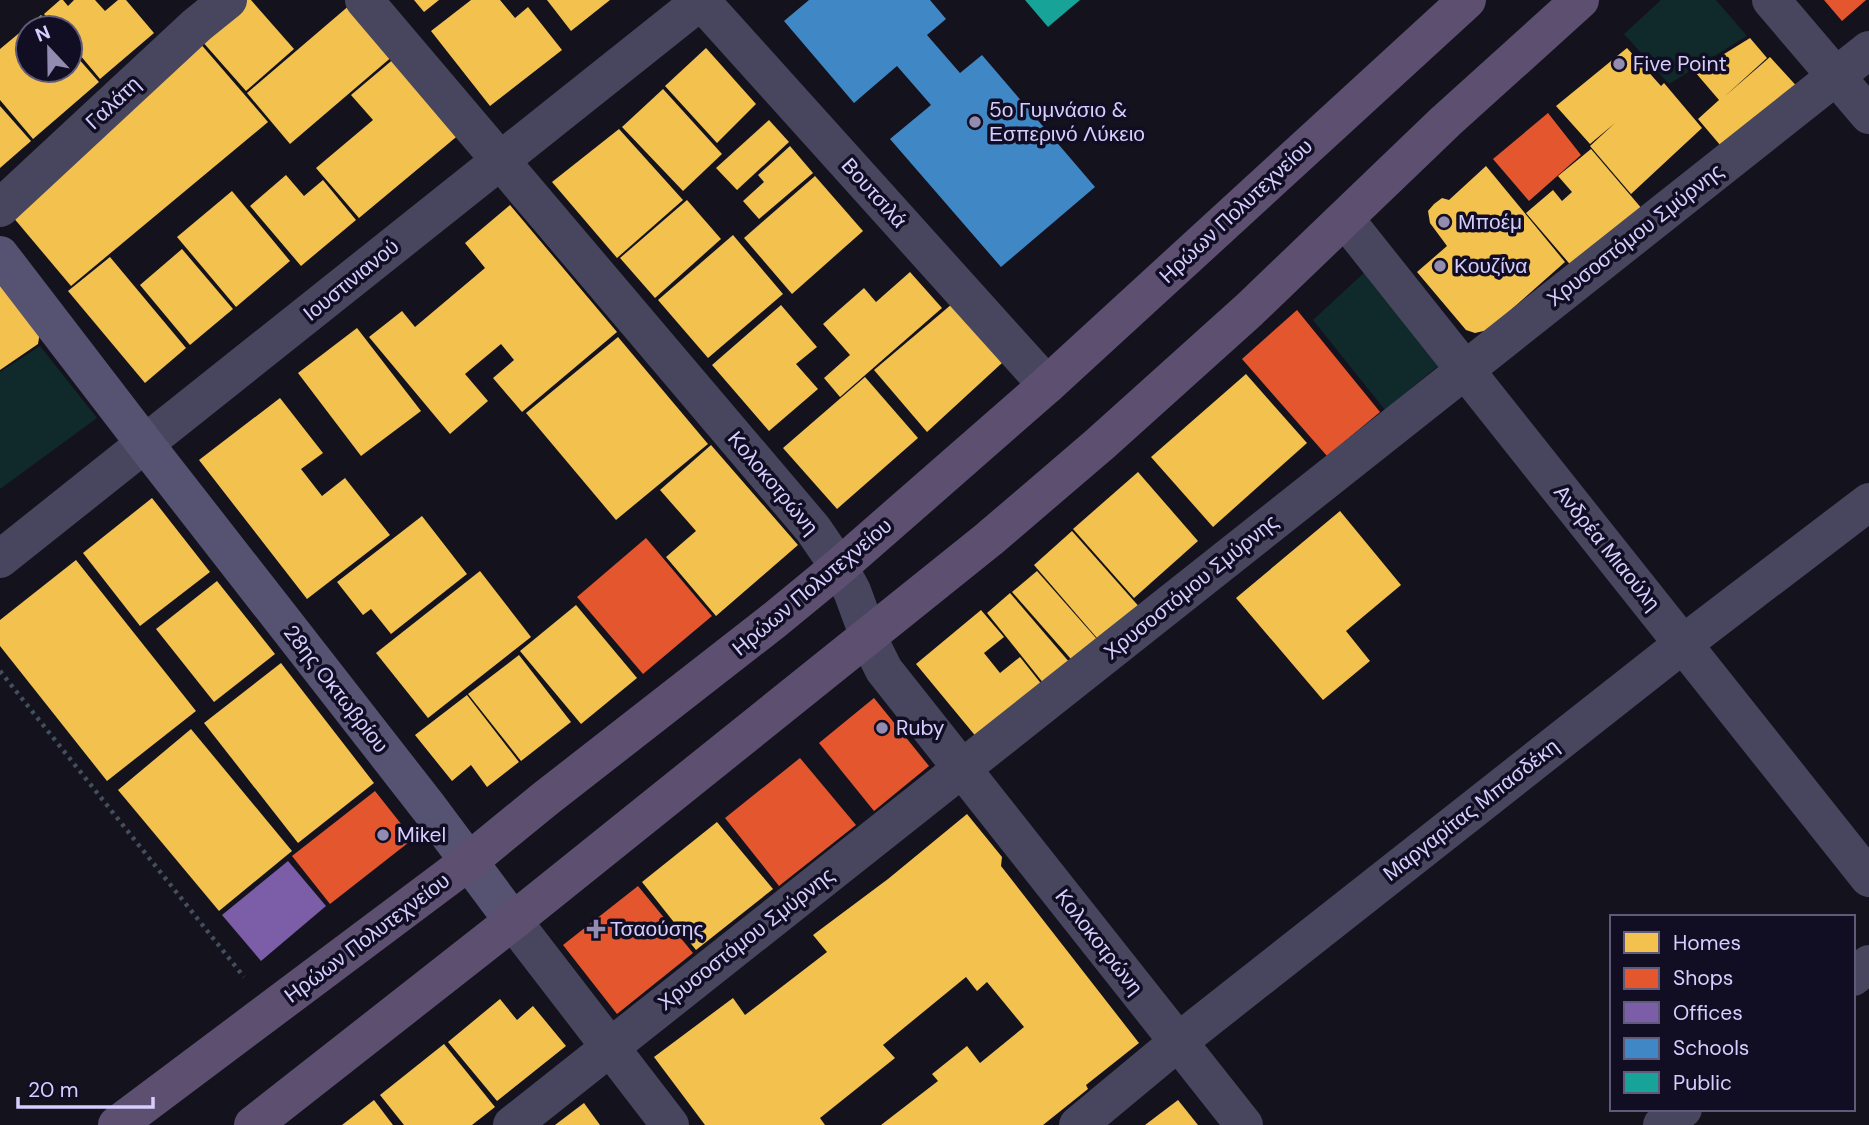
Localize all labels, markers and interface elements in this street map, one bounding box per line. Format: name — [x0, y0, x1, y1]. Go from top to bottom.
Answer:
north arrow — [14, 14, 84, 84]
text: N — [32, 20, 54, 48]
place label: Five Point — [1633, 50, 1727, 78]
marker: Five Point — [1611, 56, 1627, 72]
street label: Γαλάτη — [79, 70, 147, 136]
place label: 5ο Γυμνάσιο & Εσπερινό Λύκειο — [989, 96, 1145, 148]
marker: 5ο Γυμνάσιο & Εσπερινό Λύκειο — [967, 114, 983, 130]
street label: Ηρώων Πολυτεχνείου — [1153, 132, 1319, 290]
street label: Βουτσιλά — [835, 152, 913, 234]
street label: Χρυσοστόμου Σμύρνης — [1541, 157, 1729, 313]
place label: Μποέμ — [1458, 208, 1522, 236]
marker: Μποέμ — [1436, 214, 1452, 230]
street label: Ιουστινιανού — [297, 233, 405, 327]
place label: Κουζίνα — [1454, 252, 1527, 280]
marker: Κουζίνα — [1432, 258, 1448, 274]
street label: Κολοκοτρώνη — [721, 425, 825, 541]
street label: Ανδρέα Μιαούλη — [1548, 479, 1666, 617]
street label: Χρυσοστόμου Σμύρνης — [1098, 508, 1284, 666]
street label: Ηρώων Πολυτεχνείου — [726, 512, 898, 662]
street label: 28ης Οκτωβρίου — [277, 619, 395, 759]
place label: Ruby — [896, 714, 945, 742]
marker: Ruby — [874, 720, 890, 736]
street label: Μαργαρίτας Μπασδέκη — [1377, 732, 1565, 888]
place label: Mikel — [397, 821, 446, 849]
marker: Mikel — [375, 827, 391, 843]
street label: Χρυσοστόμου Σμύρνης — [652, 861, 840, 1017]
street label: Ηρώων Πολυτεχνείου — [279, 867, 455, 1009]
street label: Κολοκοτρώνη — [1049, 883, 1149, 1001]
place label: Τσαούσης — [610, 915, 704, 943]
legend — [1610, 915, 1855, 1111]
marker: Τσαούσης — [588, 921, 604, 937]
text: Homes — [1673, 929, 1741, 957]
text: Shops — [1673, 964, 1733, 992]
text: Offices — [1673, 999, 1743, 1027]
text: Schools — [1673, 1034, 1749, 1062]
scale bar — [18, 1066, 152, 1110]
text: Public — [1673, 1069, 1732, 1097]
text: 20 m — [28, 1076, 79, 1104]

